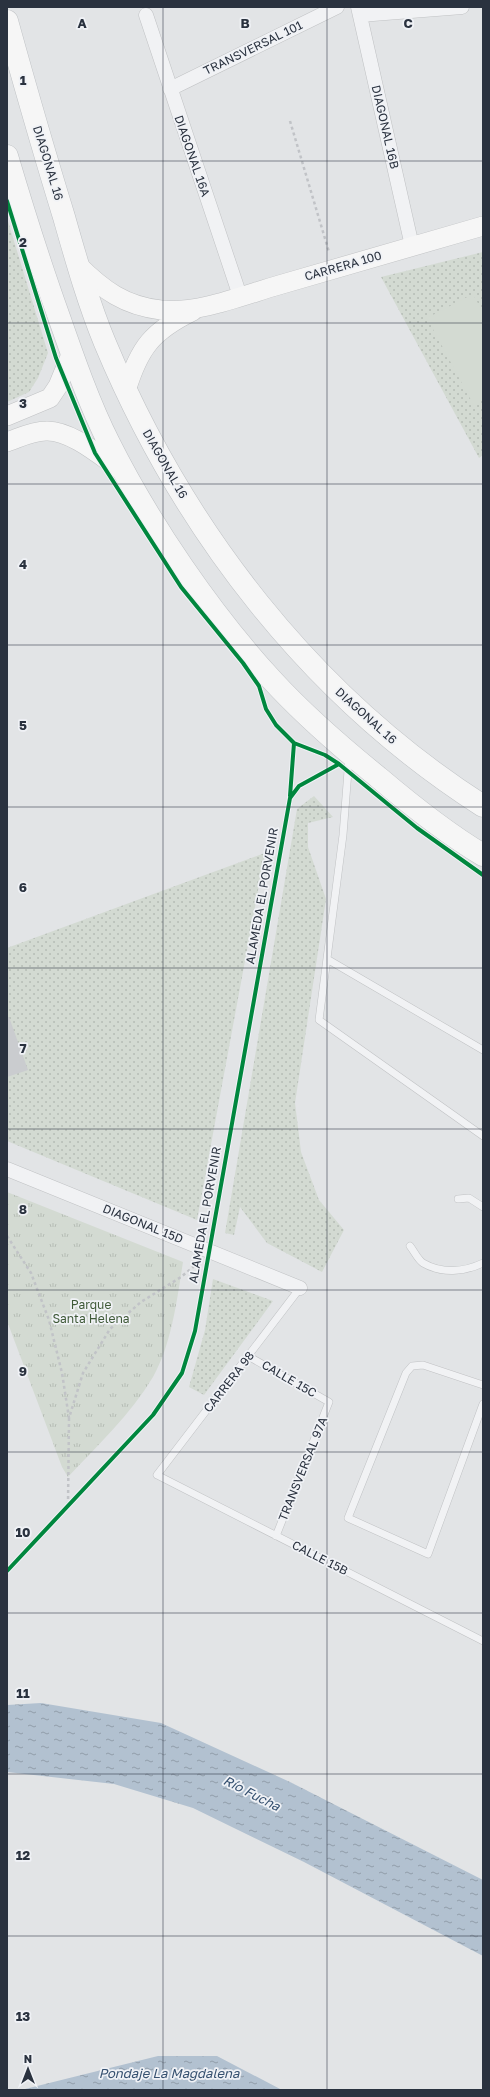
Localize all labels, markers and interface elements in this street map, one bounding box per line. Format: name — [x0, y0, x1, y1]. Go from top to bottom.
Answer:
text: A — [77, 15, 87, 31]
text: B — [240, 15, 250, 31]
text: C — [403, 15, 413, 31]
street label: TRANSVERSAL 101 — [201, 17, 305, 78]
text: 1 — [20, 72, 27, 88]
street label: DIAGONAL 16B — [369, 84, 402, 170]
street label: DIAGONAL 16A — [171, 113, 213, 199]
street label: DIAGONAL 16 — [30, 124, 67, 202]
text: 2 — [19, 234, 27, 250]
street label: CARRERA 100 — [303, 247, 383, 284]
text: 3 — [19, 395, 27, 411]
street label: DIAGONAL 16 — [140, 426, 191, 501]
text: 4 — [19, 556, 27, 572]
street label: DIAGONAL 16 — [333, 684, 400, 747]
text: 5 — [19, 717, 27, 733]
street label: ALAMEDA EL PORVENIR — [242, 826, 281, 965]
text: 6 — [19, 879, 27, 895]
text: 7 — [19, 1040, 27, 1056]
street label: ALAMEDA EL PORVENIR — [185, 1145, 224, 1284]
text: 8 — [19, 1201, 27, 1217]
street label: DIAGONAL 15D — [101, 1201, 186, 1247]
park label: Parque Santa Helena — [52, 1297, 130, 1326]
street label: CARRERA 98 — [200, 1348, 257, 1415]
street label: CALLE 15C — [259, 1357, 319, 1400]
text: 9 — [19, 1363, 27, 1379]
street label: TRANSVERSAL 97A — [275, 1415, 330, 1523]
text: 10 — [15, 1524, 31, 1540]
street label: CALLE 15B — [290, 1537, 351, 1578]
text: 11 — [16, 1685, 30, 1701]
water label: Río Fucha — [221, 1772, 284, 1814]
text: 12 — [16, 1847, 30, 1863]
text: 13 — [16, 2008, 30, 2024]
north arrow — [8, 2049, 48, 2089]
text: N — [24, 2052, 32, 2065]
water label: Pondaje La Magdalena — [99, 2065, 240, 2081]

